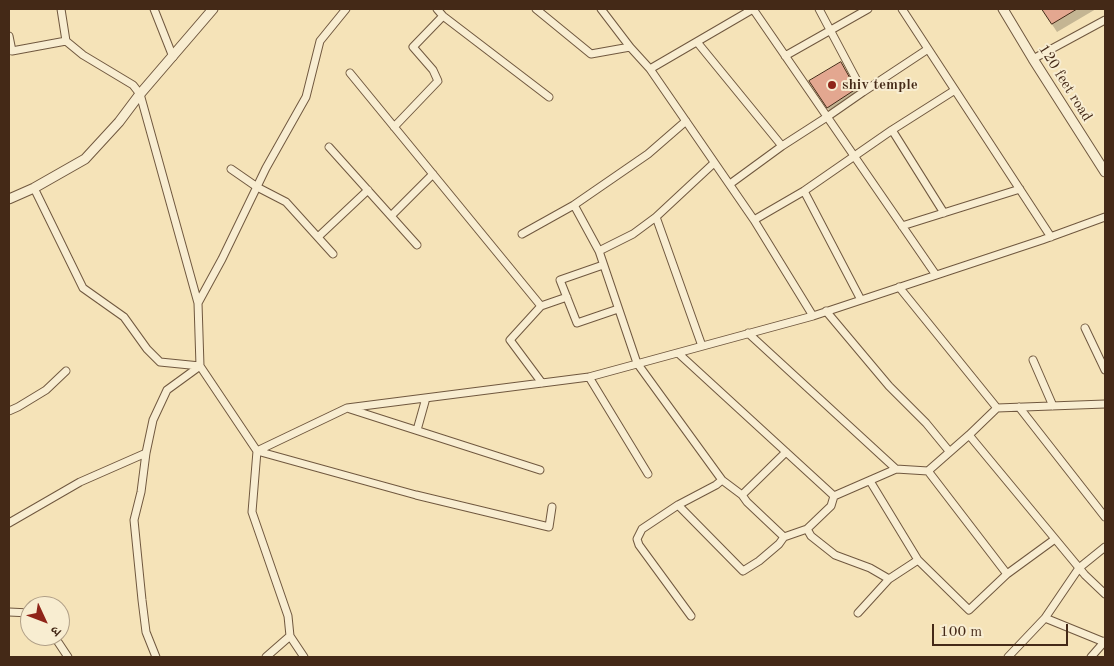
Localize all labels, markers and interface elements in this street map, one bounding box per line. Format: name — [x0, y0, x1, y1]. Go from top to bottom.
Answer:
street label: 120 feet road — [1034, 41, 1096, 125]
place label: shiv temple — [842, 76, 918, 94]
marker: shiv temple — [826, 79, 838, 91]
north arrow — [20, 596, 70, 646]
scale bar — [934, 614, 1070, 646]
text: उ — [48, 623, 63, 638]
text: 100 m — [940, 625, 982, 640]

